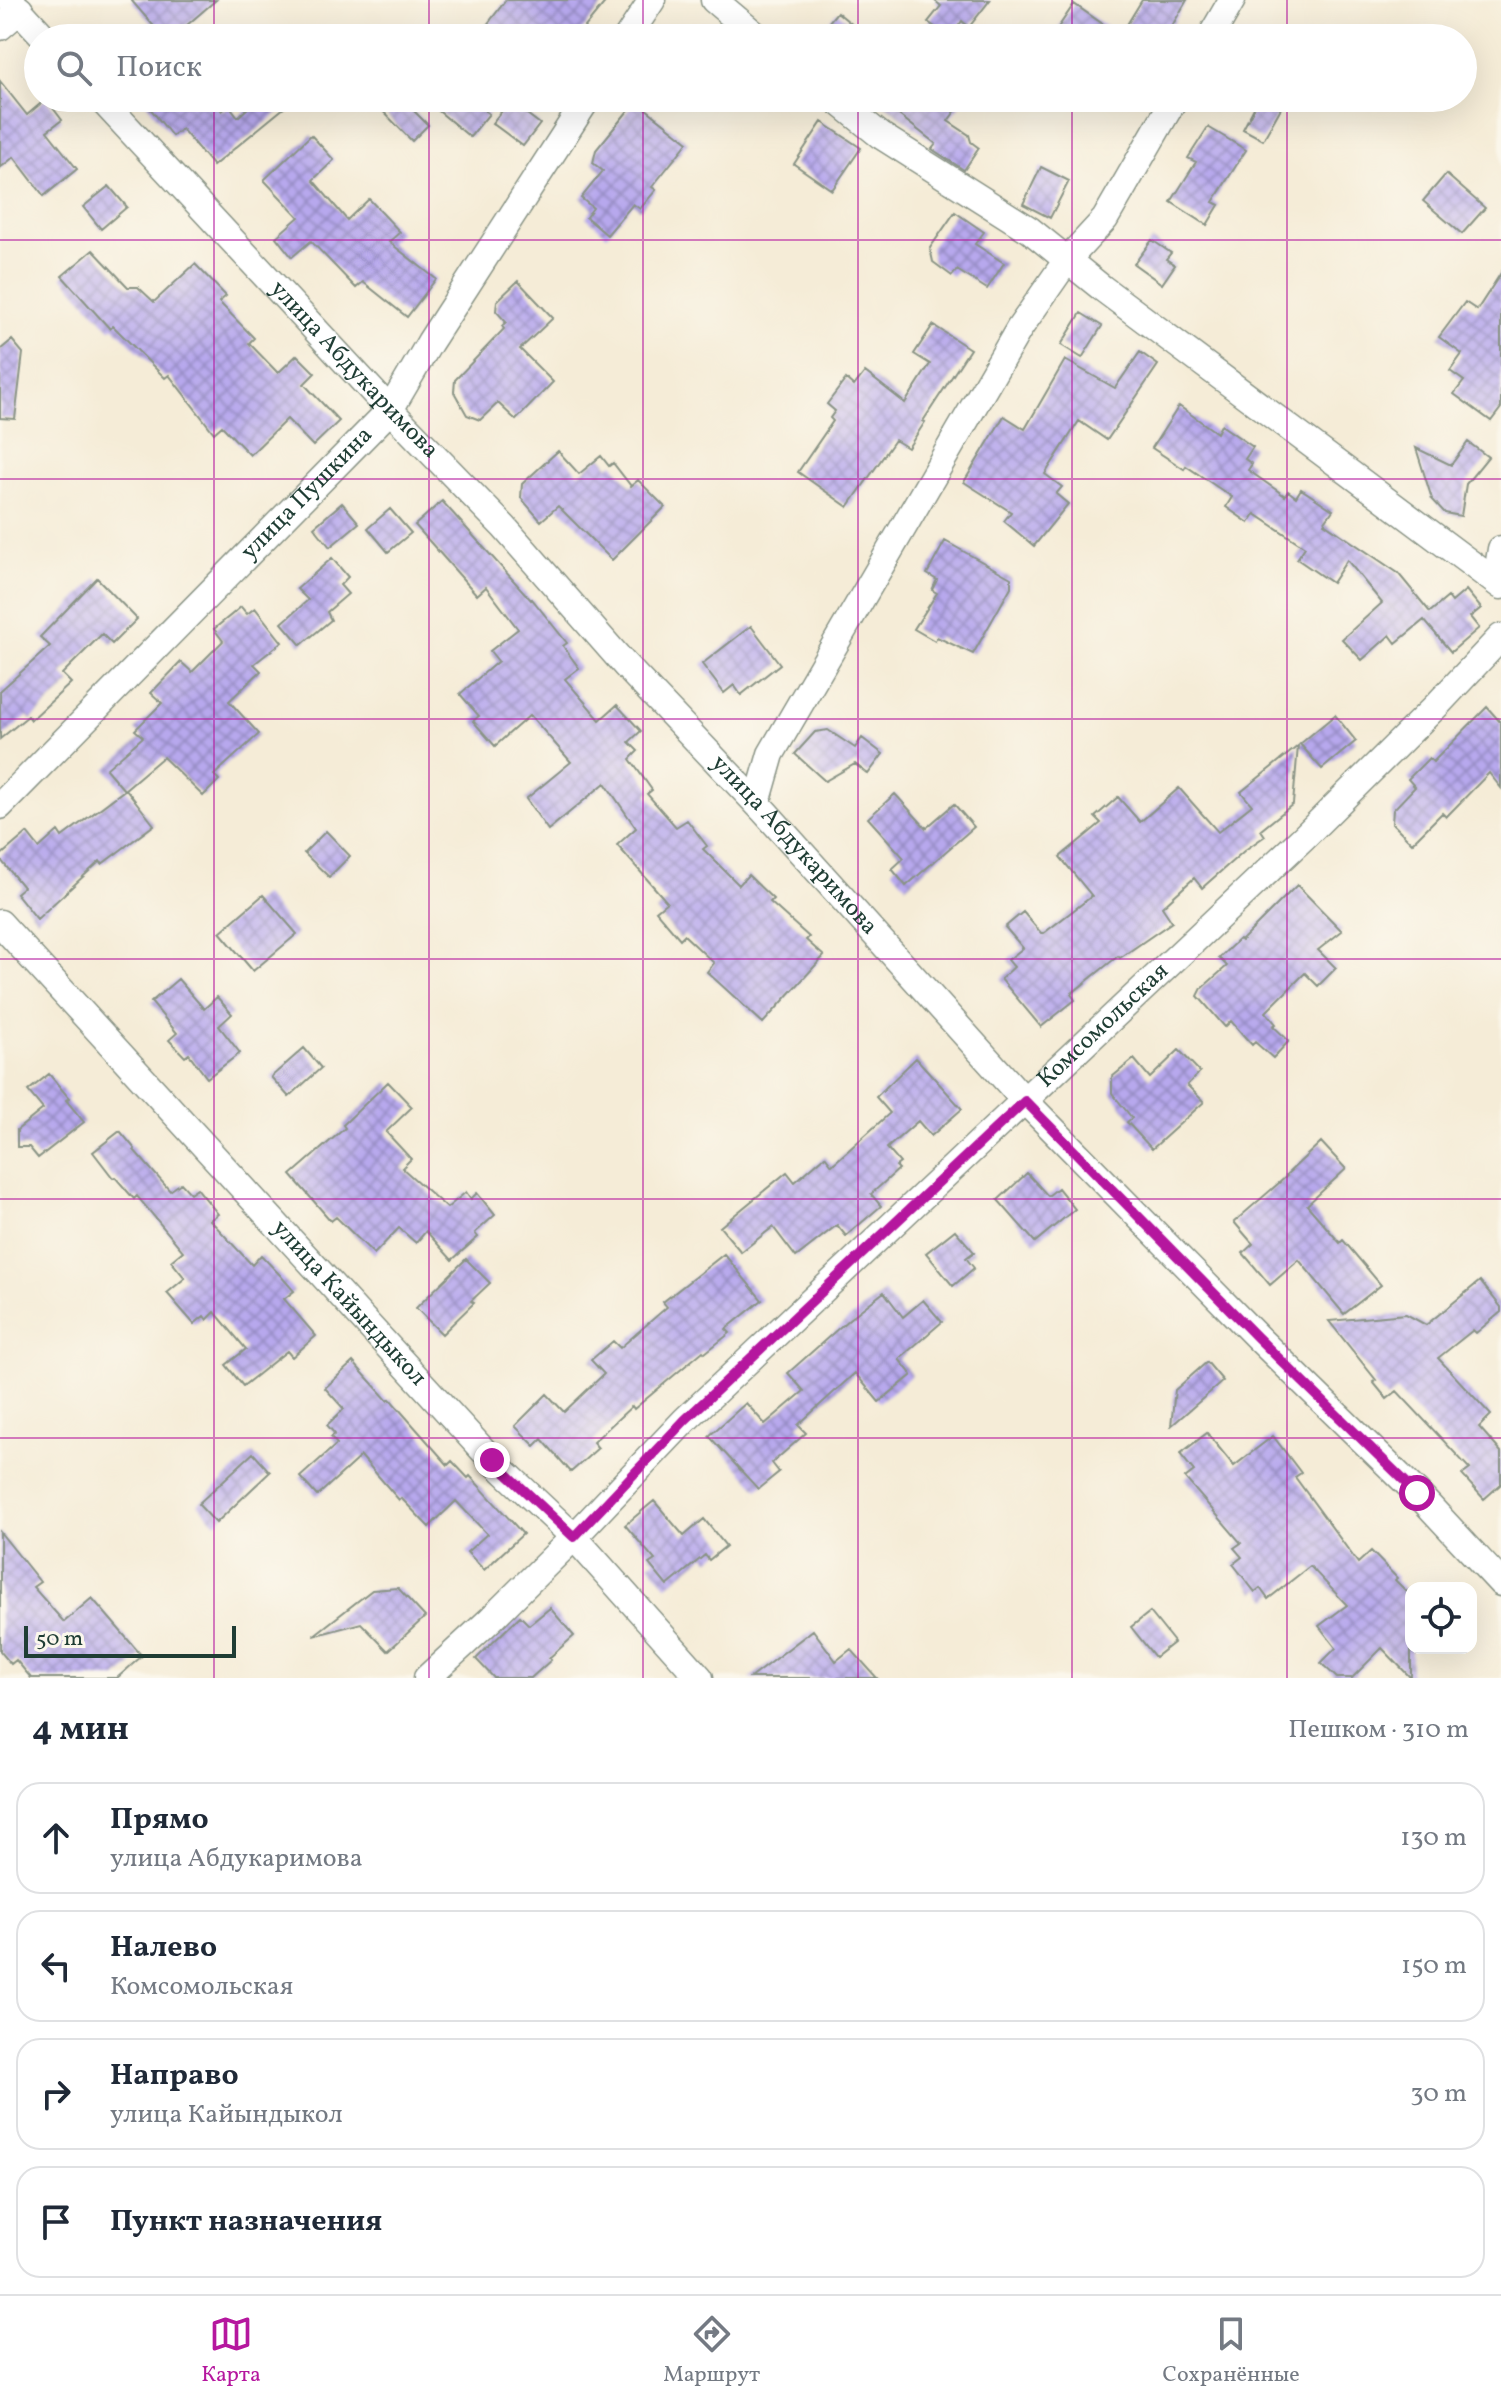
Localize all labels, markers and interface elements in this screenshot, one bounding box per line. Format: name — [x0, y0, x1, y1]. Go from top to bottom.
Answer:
search box — [24, 24, 1477, 112]
icon: search — [52, 46, 96, 90]
text: Поиск — [116, 47, 202, 89]
street label: улица Абдукаримова — [261, 273, 446, 467]
street label: улица Пушкина — [234, 419, 381, 568]
street label: улица Абдукаримова — [703, 748, 885, 943]
street label: Комсомольская — [1030, 955, 1177, 1096]
street label: улица Кайындыкол — [263, 1213, 434, 1394]
route end — [474, 1442, 510, 1478]
route start — [1399, 1475, 1435, 1511]
map controls — [1405, 1582, 1477, 1654]
button: locate — [1405, 1582, 1477, 1654]
scale bar — [24, 1622, 236, 1658]
text: 50 m — [36, 1624, 83, 1655]
text: 4 мин — [32, 1707, 129, 1754]
text: Пешком · 310 m — [1288, 1712, 1469, 1748]
text: Прямо — [110, 1799, 209, 1841]
icon: ahead — [34, 1816, 78, 1860]
text: 130 m — [1400, 1820, 1467, 1856]
text: улица Абдукаримова — [110, 1841, 363, 1877]
text: Налево — [110, 1927, 217, 1969]
icon: left — [34, 1944, 78, 1988]
text: 150 m — [1401, 1948, 1467, 1984]
text: Комсомольская — [110, 1969, 293, 2005]
text: Направо — [110, 2055, 239, 2097]
icon: right — [34, 2072, 78, 2116]
text: 30 m — [1410, 2076, 1467, 2112]
text: улица Кайындыкол — [110, 2097, 343, 2133]
icon: arrive — [34, 2200, 78, 2244]
text: Пункт назначения — [110, 2201, 382, 2243]
tab: Карта — [201, 2312, 261, 2391]
tab: Маршрут — [663, 2312, 760, 2391]
tab: Сохранённые — [1163, 2312, 1300, 2391]

